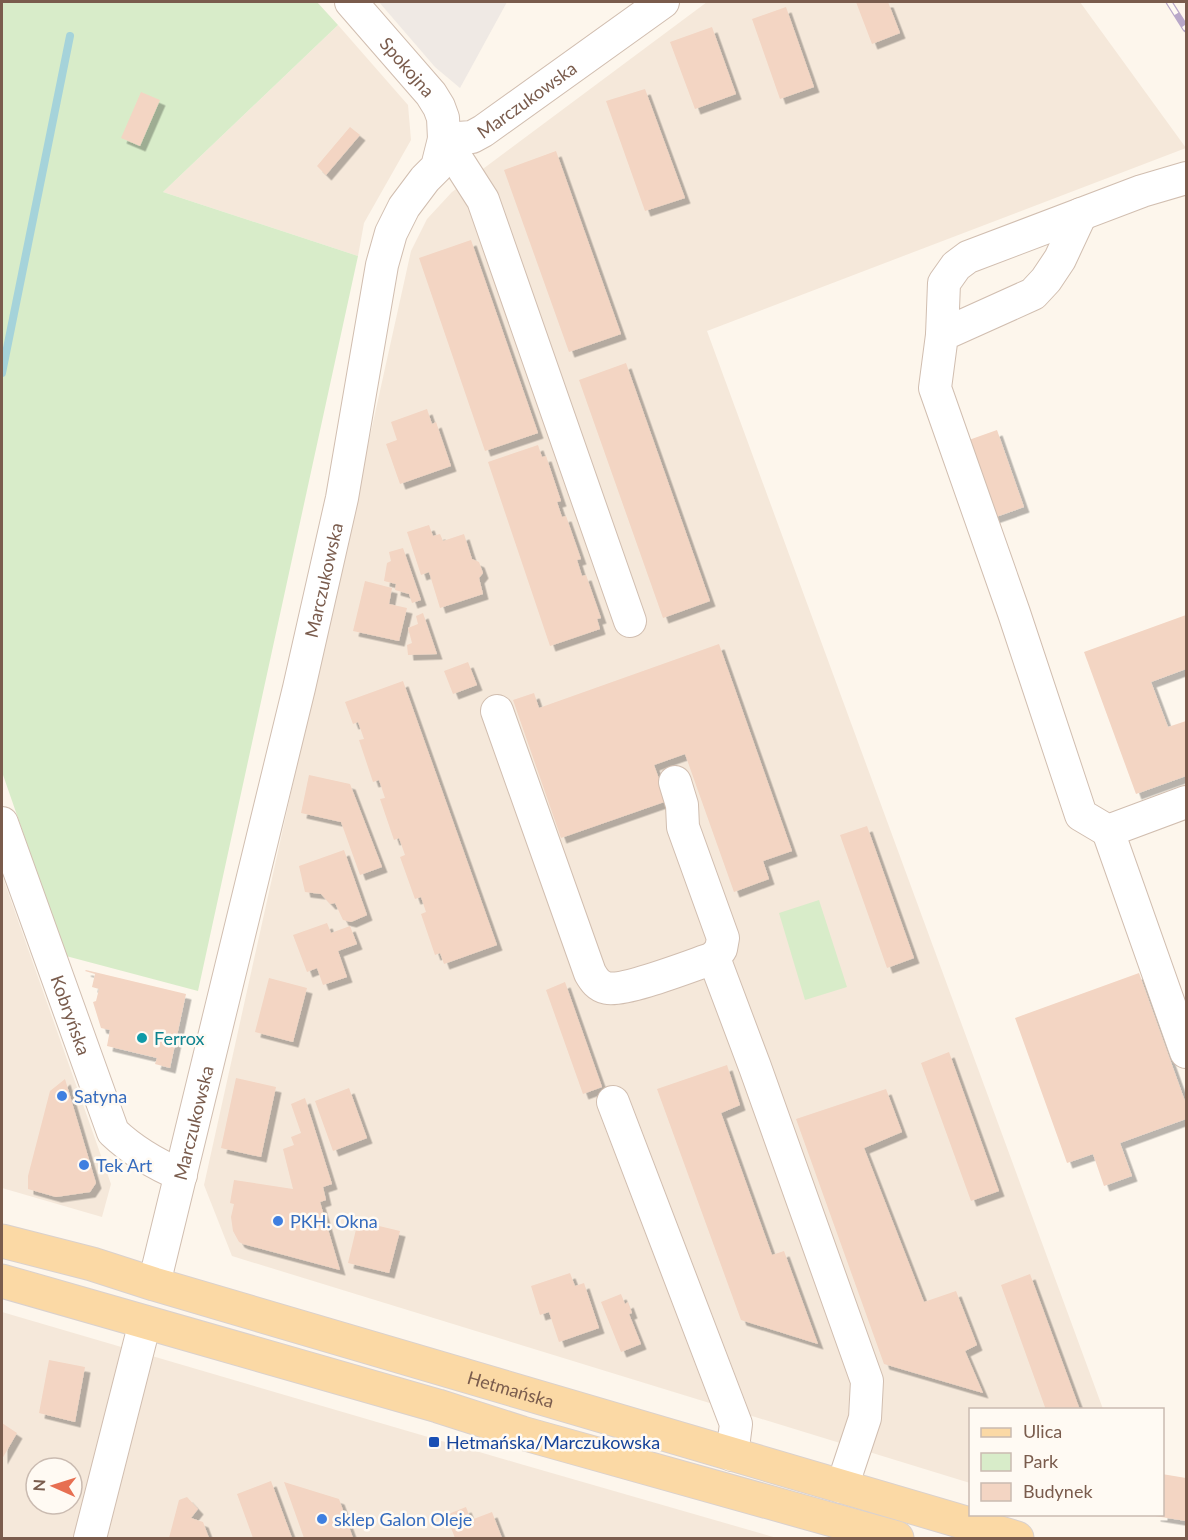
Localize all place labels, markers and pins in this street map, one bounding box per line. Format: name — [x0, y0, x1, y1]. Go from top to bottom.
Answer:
place label: Ferrox — [154, 1027, 204, 1049]
marker: Ferrox — [135, 1031, 149, 1045]
place label: Satyna — [74, 1085, 127, 1107]
marker: Satyna — [55, 1089, 69, 1103]
place label: Tek Art — [96, 1154, 153, 1176]
marker: Tek Art — [77, 1158, 91, 1172]
place label: PKH. Okna — [290, 1210, 378, 1232]
marker: PKH. Okna — [271, 1214, 285, 1228]
place label: Hetmańska/Marczukowska — [446, 1431, 660, 1453]
marker: Hetmańska/Marczukowska — [427, 1435, 441, 1449]
place label: sklep Galon Oleje — [334, 1508, 472, 1530]
marker: sklep Galon Oleje — [315, 1512, 329, 1526]

